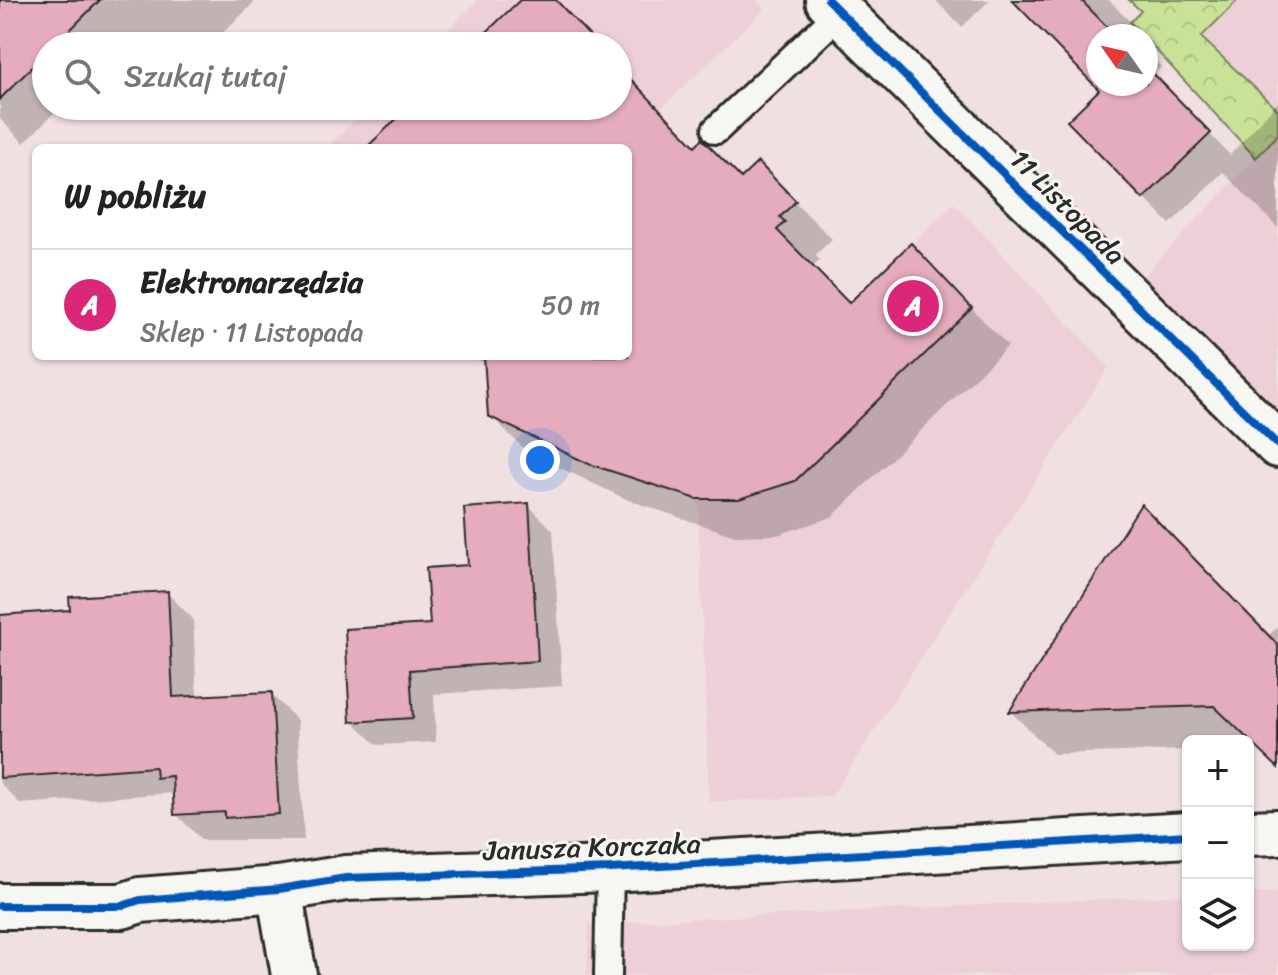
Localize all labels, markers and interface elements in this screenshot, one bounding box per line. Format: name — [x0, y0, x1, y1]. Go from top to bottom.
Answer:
north arrow — [1086, 24, 1158, 96]
search box — [32, 32, 632, 120]
text: Szukaj tutaj — [124, 49, 287, 103]
icon: search — [60, 54, 104, 98]
street label: 11 Listopada — [998, 137, 1138, 277]
text: W pobliżu — [64, 166, 206, 226]
text: Elektronarzędzia — [140, 255, 363, 309]
pin: A — [887, 276, 939, 336]
text: A — [81, 282, 99, 328]
text: 50 m — [541, 282, 600, 328]
text: Sklep · 11 Listopada — [140, 309, 363, 355]
your location — [520, 440, 560, 480]
map controls — [1182, 735, 1254, 951]
button: + — [1182, 735, 1254, 807]
button: − — [1182, 807, 1254, 879]
street label: Janusza Korczaka — [481, 819, 702, 875]
button: layers — [1182, 879, 1254, 951]

